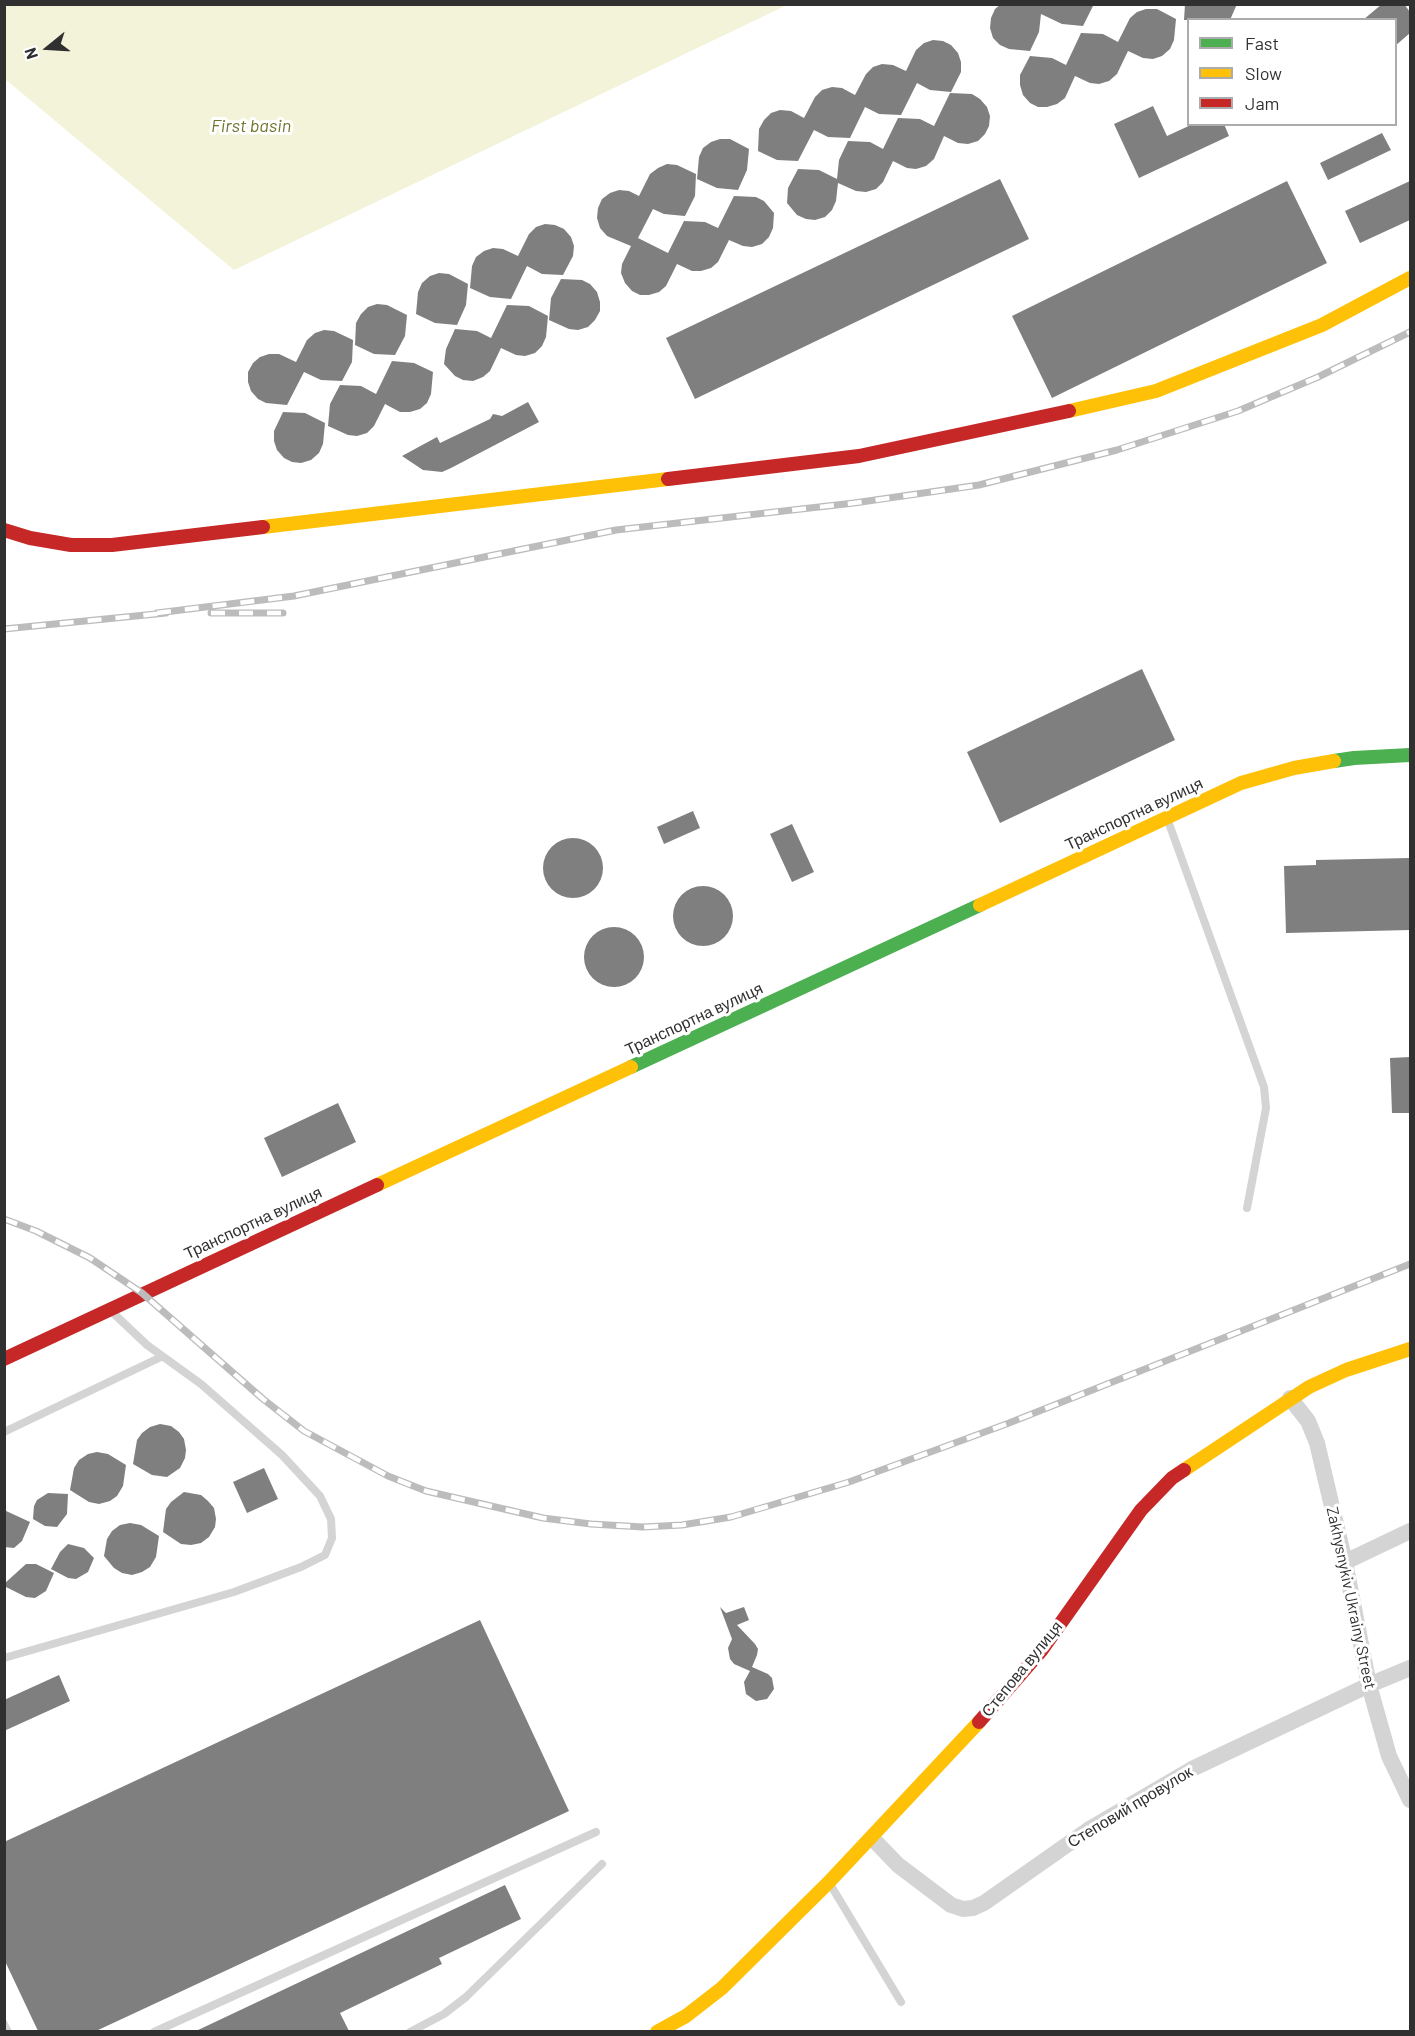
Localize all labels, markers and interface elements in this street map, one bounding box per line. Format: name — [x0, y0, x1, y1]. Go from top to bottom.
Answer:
north arrow — [18, 18, 78, 78]
legend — [1187, 18, 1397, 126]
text: Fast — [1245, 32, 1279, 54]
text: N — [20, 46, 41, 62]
text: Slow — [1245, 62, 1282, 84]
text: Jam — [1245, 92, 1279, 114]
water label: First basin — [211, 115, 291, 137]
street label: Транспортна вулиця — [1062, 774, 1206, 854]
street label: Транспортна вулиця — [622, 979, 766, 1059]
street label: Транспортна вулиця — [181, 1183, 325, 1263]
street label: Zakhysnykiv Ukrainy Street — [1322, 1505, 1380, 1691]
street label: Степова вулиця — [978, 1617, 1066, 1721]
street label: Степовий провулок — [1064, 1762, 1196, 1852]

